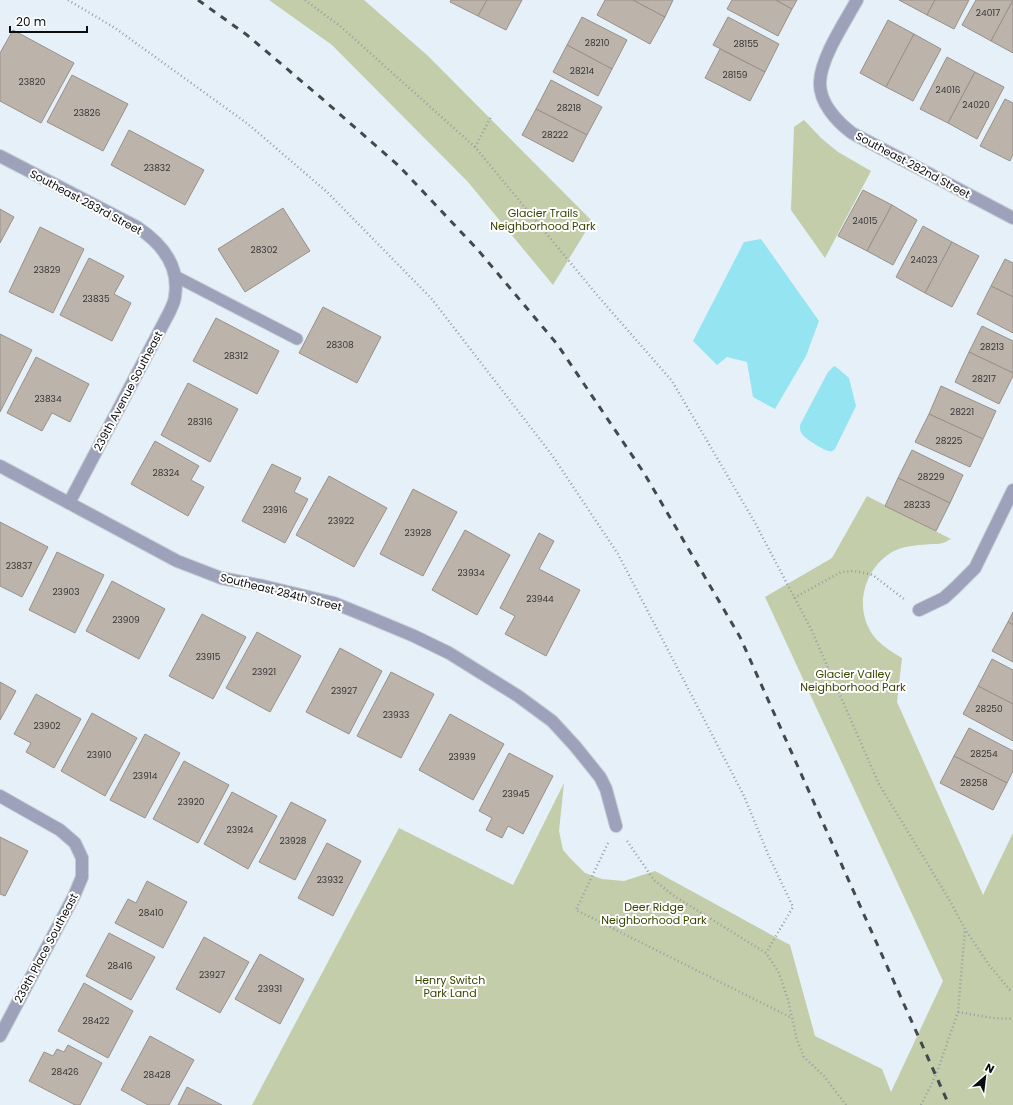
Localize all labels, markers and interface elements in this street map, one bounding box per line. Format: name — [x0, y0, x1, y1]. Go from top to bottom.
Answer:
house number: 24017 — [976, 7, 1000, 19]
scale bar — [10, 8, 87, 34]
text: 20 m — [16, 13, 46, 30]
house number: 28210 — [585, 37, 610, 49]
house number: 28155 — [733, 38, 759, 50]
house number: 28214 — [570, 65, 595, 77]
house number: 28159 — [722, 69, 748, 81]
house number: 23820 — [19, 76, 46, 88]
house number: 24016 — [935, 84, 961, 96]
house number: 24020 — [962, 99, 990, 111]
house number: 28218 — [557, 102, 582, 114]
house number: 23826 — [73, 107, 101, 119]
street label: Southeast 282nd Street — [853, 128, 973, 202]
house number: 28222 — [542, 129, 568, 141]
house number: 23832 — [144, 162, 170, 174]
street label: Southeast 283rd Street — [27, 166, 145, 238]
park label: Glacier Trails Neighborhood Park — [490, 205, 596, 234]
house number: 24015 — [852, 215, 878, 227]
house number: 28302 — [251, 244, 277, 256]
house number: 24023 — [911, 254, 937, 266]
house number: 23829 — [33, 264, 61, 276]
house number: 23835 — [82, 293, 110, 305]
street label: 239th Avenue Southeast — [90, 328, 166, 454]
house number: 28308 — [326, 339, 354, 351]
house number: 28213 — [980, 341, 1004, 353]
house number: 28312 — [224, 350, 248, 362]
house number: 28217 — [972, 373, 996, 385]
house number: 23834 — [34, 393, 62, 405]
house number: 28221 — [950, 406, 974, 418]
house number: 28316 — [188, 416, 213, 428]
house number: 28225 — [936, 435, 963, 447]
house number: 28324 — [153, 467, 180, 479]
house number: 28229 — [918, 471, 945, 483]
house number: 28233 — [904, 499, 930, 511]
house number: 23916 — [263, 504, 288, 516]
house number: 23922 — [328, 515, 354, 527]
house number: 23928 — [404, 527, 432, 539]
house number: 23837 — [6, 560, 32, 572]
house number: 23934 — [457, 567, 485, 579]
street label: Southeast 284th Street — [218, 569, 344, 615]
house number: 23903 — [52, 586, 80, 598]
house number: 23944 — [526, 593, 554, 605]
house number: 23909 — [112, 614, 140, 626]
house number: 23915 — [196, 651, 221, 663]
house number: 23921 — [252, 666, 276, 678]
park label: Glacier Valley Neighborhood Park — [800, 666, 906, 695]
house number: 23927 — [331, 685, 357, 697]
house number: 28250 — [975, 703, 1003, 715]
house number: 23933 — [383, 709, 409, 721]
house number: 23902 — [34, 720, 60, 732]
house number: 28254 — [970, 748, 998, 760]
house number: 23910 — [87, 749, 112, 761]
house number: 23939 — [448, 751, 476, 763]
house number: 23914 — [133, 770, 158, 782]
house number: 28258 — [960, 777, 988, 789]
house number: 23945 — [502, 788, 530, 800]
house number: 23920 — [178, 796, 205, 808]
house number: 23924 — [227, 824, 254, 836]
house number: 23928 — [279, 835, 307, 847]
house number: 23932 — [317, 874, 343, 886]
street label: 239th Place Southeast — [10, 890, 82, 1006]
park label: Deer Ridge Neighborhood Park — [601, 899, 707, 928]
house number: 28410 — [138, 907, 164, 919]
house number: 28416 — [107, 960, 133, 972]
house number: 23927 — [199, 969, 225, 981]
park label: Henry Switch Park Land — [415, 972, 485, 1001]
house number: 23931 — [258, 983, 282, 995]
house number: 28422 — [83, 1015, 109, 1027]
north arrow — [965, 1057, 1005, 1097]
text: N — [982, 1059, 997, 1077]
house number: 28426 — [51, 1066, 79, 1078]
house number: 28428 — [143, 1069, 171, 1081]

